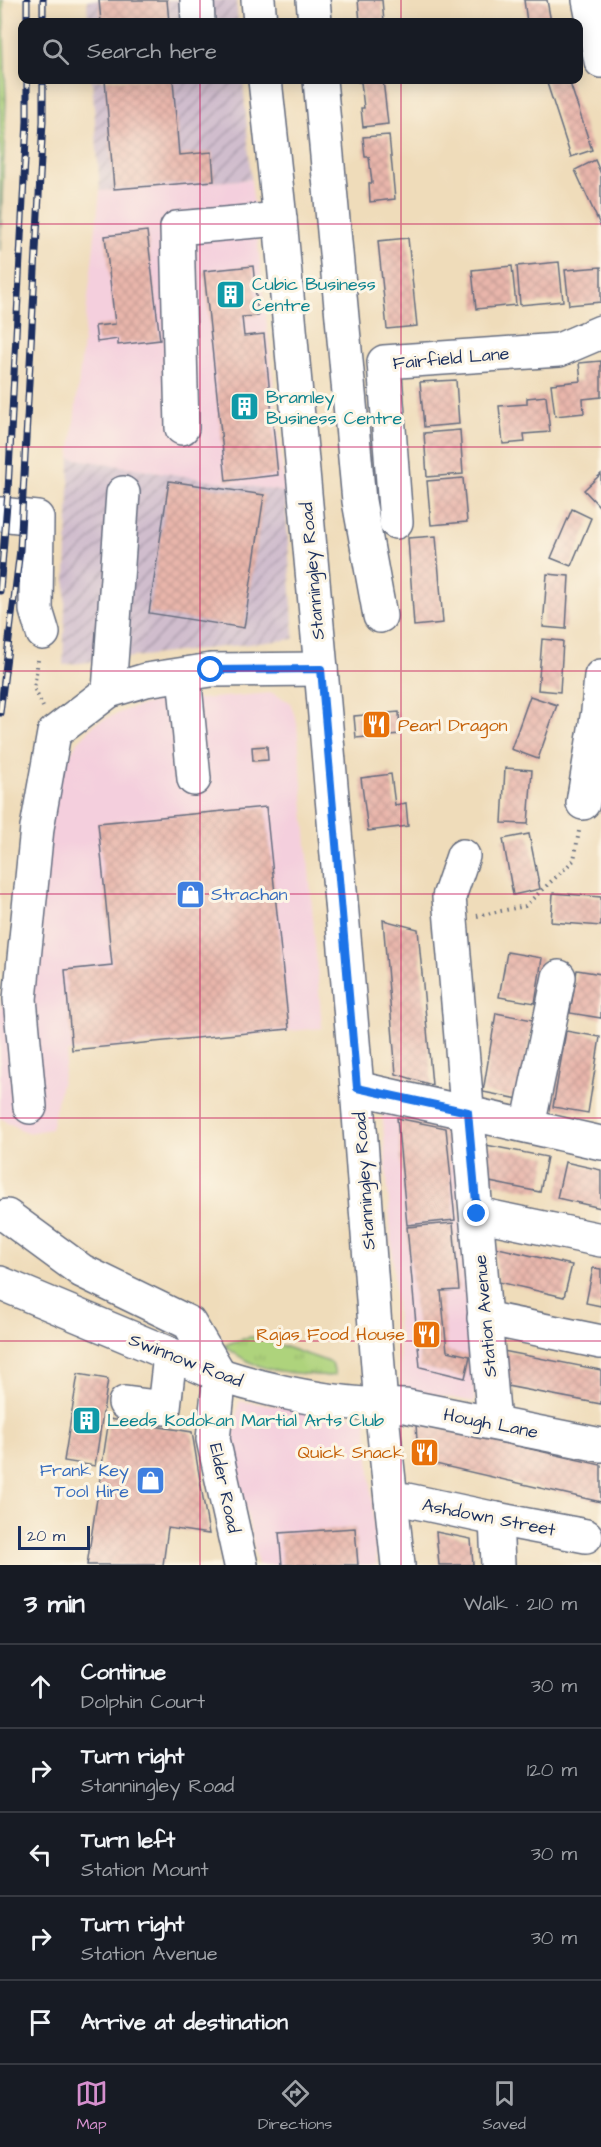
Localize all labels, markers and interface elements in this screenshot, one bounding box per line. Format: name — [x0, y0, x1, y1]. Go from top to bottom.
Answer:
search box — [18, 18, 583, 84]
icon: search — [39, 35, 72, 68]
text: Search here — [87, 36, 217, 67]
place label: Cubic Business Centre — [252, 272, 376, 318]
building icon: Cubic Business Centre — [215, 278, 247, 310]
street label: Fairfield Lane — [392, 341, 511, 376]
place label: Bramley Business Centre — [266, 385, 402, 431]
building icon: Bramley Business Centre — [229, 391, 261, 423]
street label: Stanningley Road — [294, 501, 332, 641]
route start — [197, 656, 223, 682]
restaurant icon: Pearl Dragon — [361, 709, 393, 741]
place label: Pearl Dragon — [398, 713, 508, 739]
shop icon: Strachan — [174, 878, 206, 910]
place label: Strachan — [211, 882, 287, 907]
street label: Stanningley Road — [347, 1111, 383, 1251]
route end — [463, 1200, 489, 1226]
street label: Station Avenue — [468, 1253, 503, 1378]
restaurant icon: Rajas Food House — [410, 1318, 442, 1350]
place label: Rajas Food House — [256, 1322, 405, 1347]
street label: Swinnow Road — [125, 1327, 246, 1394]
street label: Hough Lane — [441, 1402, 541, 1446]
building icon: Leeds Kodokan Martial Arts Club — [70, 1404, 102, 1436]
place label: Leeds Kodokan Martial Arts Club — [107, 1408, 384, 1433]
restaurant icon: Quick Snack — [409, 1436, 441, 1468]
place label: Quick Snack — [297, 1440, 404, 1465]
street label: Elder Road — [203, 1441, 246, 1535]
place label: Frank Key Tool Hire — [40, 1458, 129, 1504]
shop icon: Frank Key Tool Hire — [134, 1464, 166, 1496]
street label: Ashdown Street — [420, 1492, 558, 1543]
scale bar — [18, 1523, 90, 1550]
text: 20 m — [27, 1525, 65, 1547]
text: 3 min — [24, 1586, 85, 1622]
text: Walk · 210 m — [464, 1590, 577, 1618]
text: Continue — [81, 1657, 166, 1688]
icon: ahead — [24, 1670, 57, 1703]
text: 30 m — [531, 1672, 577, 1700]
text: Dolphin Court — [81, 1688, 205, 1716]
text: Turn right — [81, 1741, 184, 1772]
icon: right — [24, 1754, 57, 1787]
text: 120 m — [527, 1756, 577, 1784]
text: Stanningley Road — [81, 1772, 234, 1800]
text: Turn left — [81, 1825, 175, 1856]
icon: left — [24, 1838, 57, 1871]
text: 30 m — [531, 1840, 577, 1868]
text: Station Mount — [81, 1856, 209, 1884]
text: Turn right — [81, 1909, 184, 1940]
icon: right — [24, 1922, 57, 1955]
text: 30 m — [531, 1924, 577, 1952]
text: Station Avenue — [81, 1940, 217, 1968]
icon: arrive — [24, 2006, 57, 2039]
text: Arrive at destination — [81, 2007, 288, 2038]
tab: Map — [75, 2077, 108, 2135]
tab: Directions — [258, 2077, 332, 2135]
tab: Saved — [482, 2077, 526, 2135]

